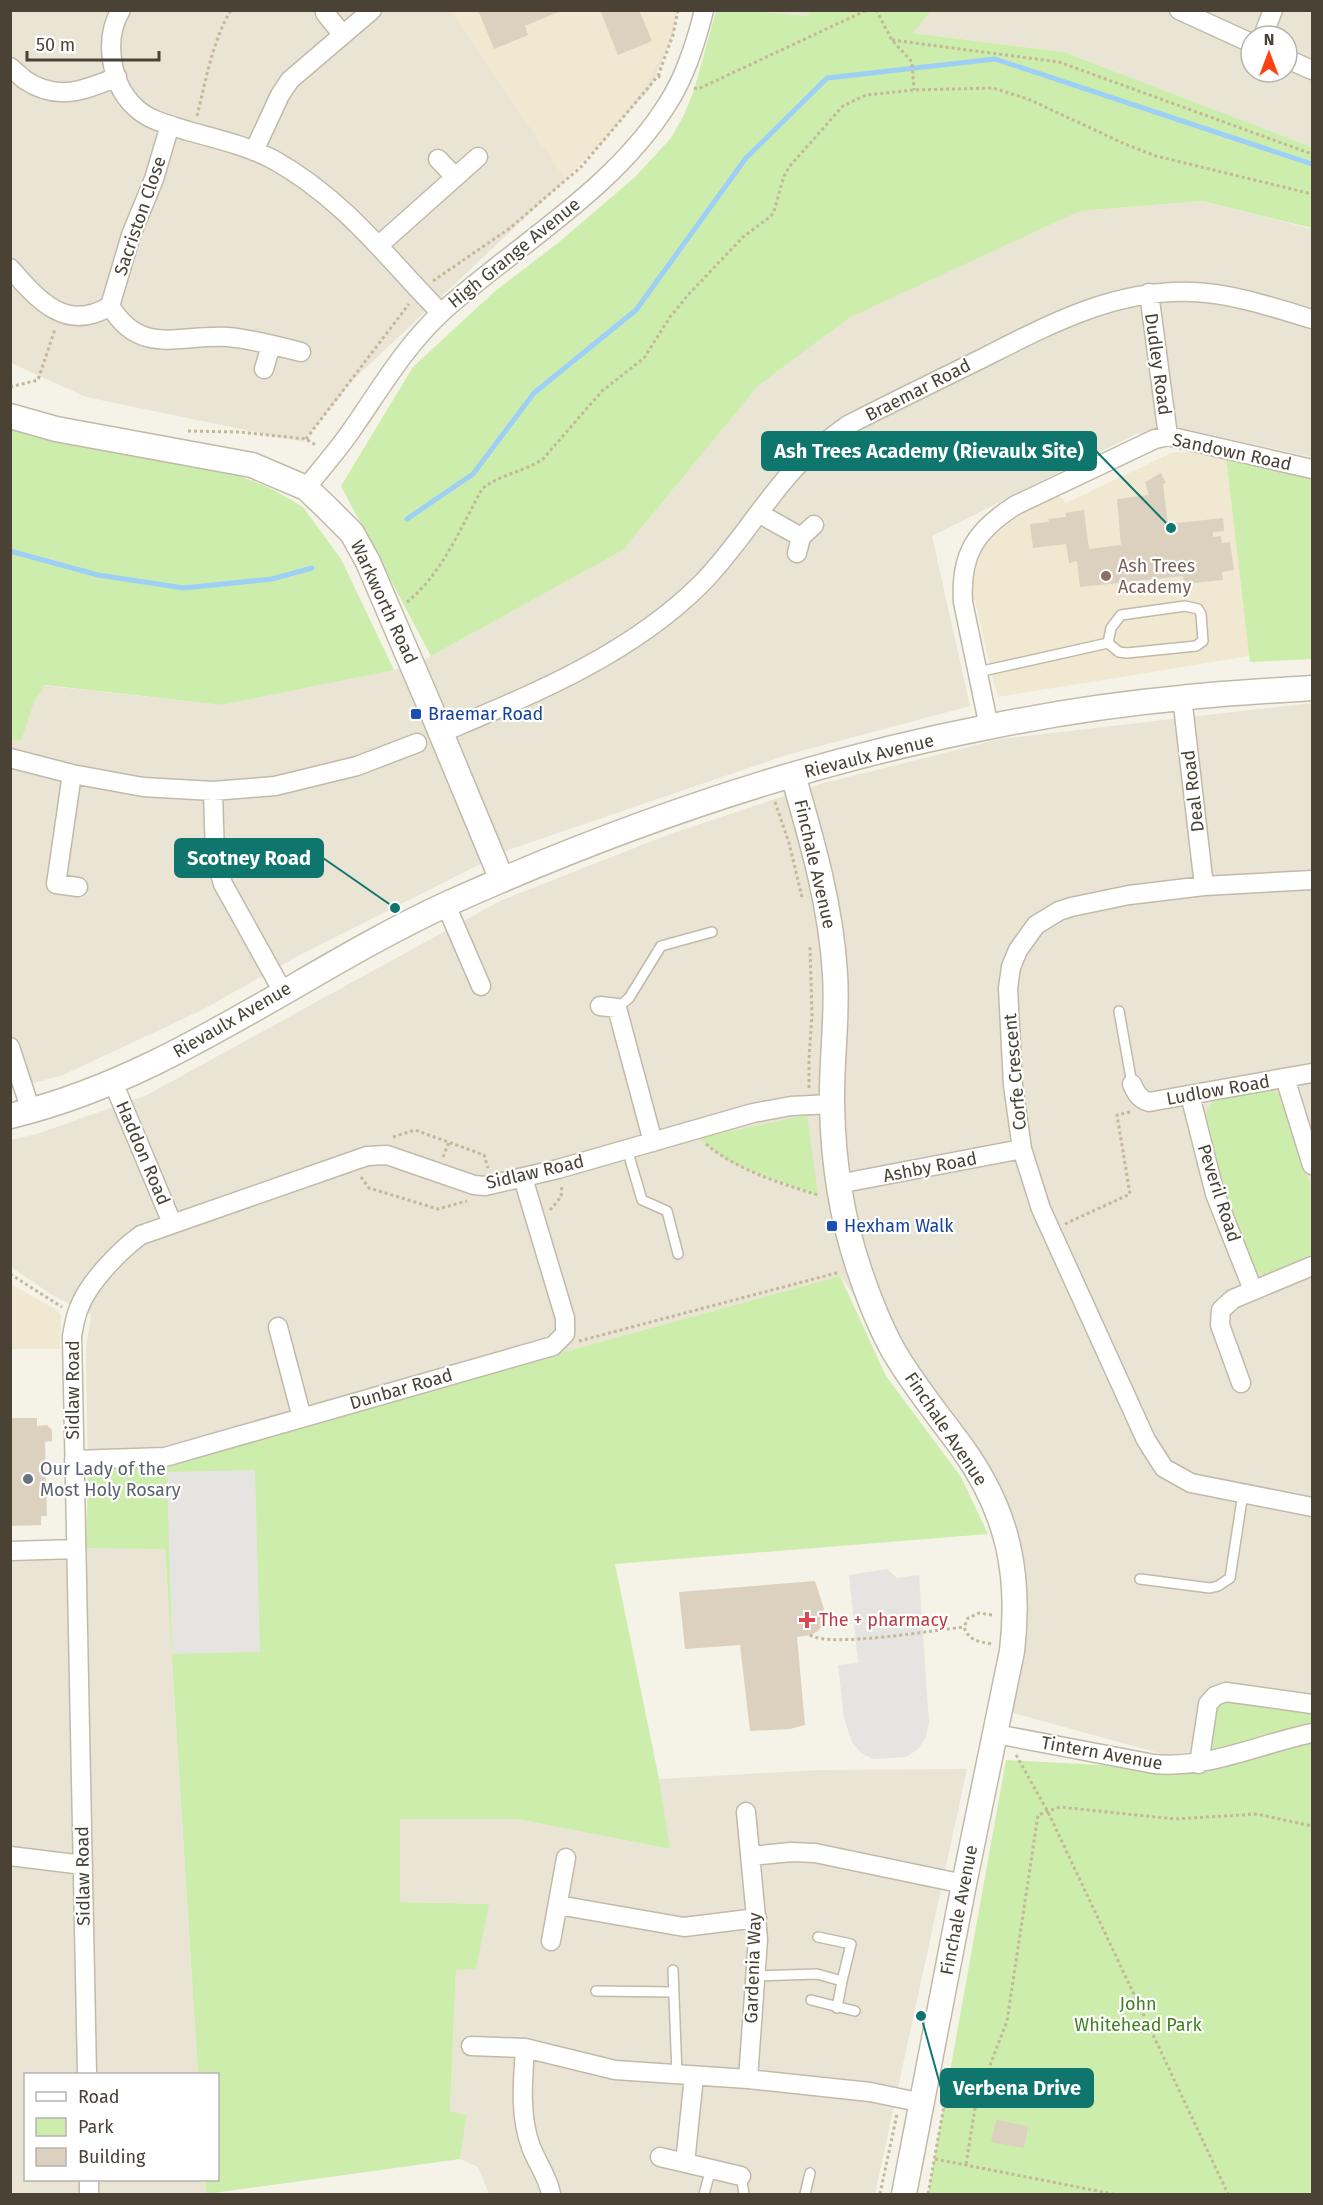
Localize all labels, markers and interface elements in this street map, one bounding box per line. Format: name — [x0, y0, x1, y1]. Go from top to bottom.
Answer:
scale bar — [27, 24, 159, 62]
north arrow — [1239, 24, 1299, 84]
text: N — [1264, 30, 1274, 49]
text: 50 m — [36, 34, 75, 56]
street label: Sacriston Close — [109, 154, 171, 278]
street label: High Grange Avenue — [444, 193, 584, 313]
street label: Dudley Road — [1140, 312, 1176, 416]
street label: Braemar Road — [862, 354, 974, 426]
street label: Sandown Road — [1170, 429, 1294, 475]
callout: Ash Trees Academy (Rievaulx Site) — [762, 432, 1096, 470]
text: Ash Trees Academy (Rievaulx Site) — [773, 439, 1084, 463]
street label: Warkworth Road — [346, 537, 422, 667]
place label: Ash Trees Academy — [1118, 555, 1195, 598]
marker: Ash Trees Academy — [1099, 569, 1113, 583]
place label: Braemar Road — [428, 703, 543, 725]
marker: Braemar Road — [409, 707, 423, 721]
street label: Rievaulx Avenue — [802, 729, 936, 783]
street label: Deal Road — [1177, 749, 1209, 833]
street label: Finchale Avenue — [789, 797, 841, 931]
callout: Scotney Road — [175, 839, 323, 877]
text: Scotney Road — [187, 846, 311, 870]
street label: Rievaulx Avenue — [169, 977, 295, 1063]
street label: Corfe Crescent — [999, 1012, 1031, 1131]
street label: Ludlow Road — [1164, 1070, 1272, 1110]
street label: Haddon Road — [111, 1098, 175, 1208]
street label: Peveril Road — [1193, 1141, 1245, 1245]
street label: Ashby Road — [881, 1147, 979, 1187]
street label: Sidlaw Road — [484, 1150, 586, 1194]
place label: Hexham Walk — [844, 1215, 954, 1237]
marker: Hexham Walk — [825, 1219, 839, 1233]
street label: Sidlaw Road — [62, 1340, 84, 1440]
street label: Dunbar Road — [347, 1364, 455, 1414]
street label: Finchale Avenue — [900, 1368, 992, 1490]
place label: Our Lady of the Most Holy Rosary — [40, 1458, 181, 1501]
marker: Our Lady of the Most Holy Rosary — [21, 1472, 35, 1486]
place label: The + pharmacy — [819, 1609, 948, 1631]
marker: The + pharmacy — [800, 1613, 814, 1627]
street label: Tintern Avenue — [1040, 1731, 1164, 1775]
street label: Sidlaw Road — [71, 1826, 95, 1926]
street label: Finchale Avenue — [936, 1843, 982, 1977]
street label: Gardenia Way — [740, 1912, 766, 2024]
park label: John Whitehead Park — [1074, 1993, 1203, 2036]
callout: Verbena Drive — [941, 2069, 1093, 2107]
legend — [24, 2073, 219, 2181]
text: Verbena Drive — [952, 2076, 1081, 2100]
text: Road — [78, 2086, 120, 2108]
text: Park — [78, 2116, 114, 2138]
text: Building — [78, 2146, 146, 2168]

